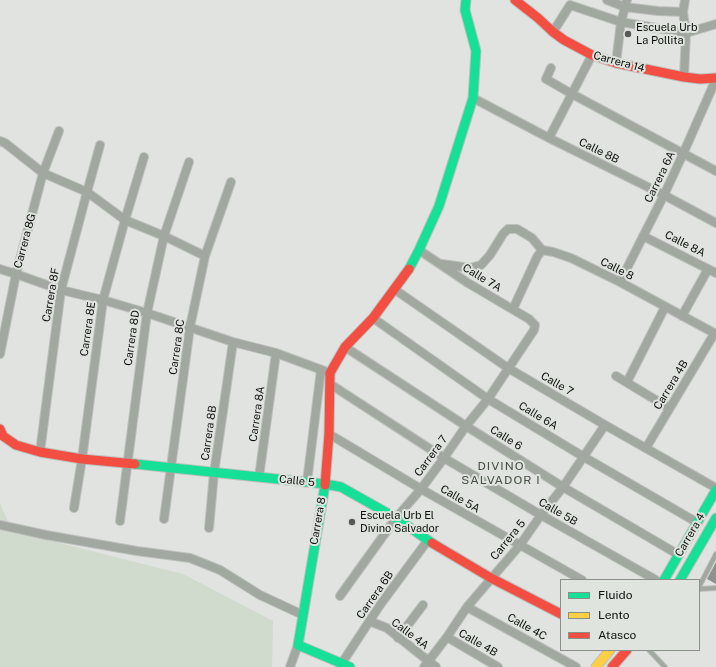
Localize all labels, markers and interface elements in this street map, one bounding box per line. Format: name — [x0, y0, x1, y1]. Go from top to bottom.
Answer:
place label: Escuela Urb La Pollita — [636, 21, 697, 47]
marker: Escuela Urb La Pollita — [623, 29, 633, 39]
street label: Carrera 14 — [592, 49, 646, 75]
street label: Calle 8B — [577, 136, 621, 166]
street label: Carrera 6A — [642, 149, 678, 205]
street label: Carrera 8G — [11, 212, 39, 270]
street label: Calle 8A — [663, 228, 707, 260]
street label: Calle 8 — [598, 255, 636, 283]
street label: Calle 7A — [460, 261, 504, 295]
street label: Carrera 8F — [40, 267, 62, 323]
street label: Carrera 8E — [78, 301, 98, 357]
street label: Carrera 8D — [122, 309, 142, 367]
street label: Carrera 8C — [167, 318, 187, 376]
street label: Carrera 4B — [651, 358, 691, 412]
street label: Calle 7 — [538, 369, 576, 399]
street label: Carrera 8A — [247, 385, 267, 443]
street label: Calle 6A — [516, 399, 560, 433]
street label: Carrera 8B — [199, 405, 219, 461]
street label: Calle 6 — [487, 423, 525, 453]
street label: Carrera 7 — [412, 433, 450, 479]
district label: DIVINO SALVADOR I — [461, 459, 541, 487]
street label: Calle 5 — [279, 473, 315, 489]
street label: Calle 5A — [438, 482, 482, 516]
street label: Carrera 8 — [307, 496, 329, 546]
street label: Calle 5B — [536, 496, 580, 528]
place label: Escuela Urb El Divino Salvador — [360, 509, 439, 535]
street label: Carrera 4 — [672, 511, 708, 559]
marker: Escuela Urb El Divino Salvador — [347, 517, 357, 527]
street label: Carrera 5 — [488, 517, 528, 563]
street label: Carrera 6B — [354, 569, 396, 621]
legend — [560, 579, 700, 651]
text: Fluido — [598, 588, 633, 602]
text: Lento — [598, 608, 629, 622]
street label: Calle 4C — [505, 611, 549, 643]
street label: Calle 4A — [389, 616, 431, 652]
street label: Calle 4B — [456, 627, 500, 659]
text: Atasco — [598, 628, 636, 642]

